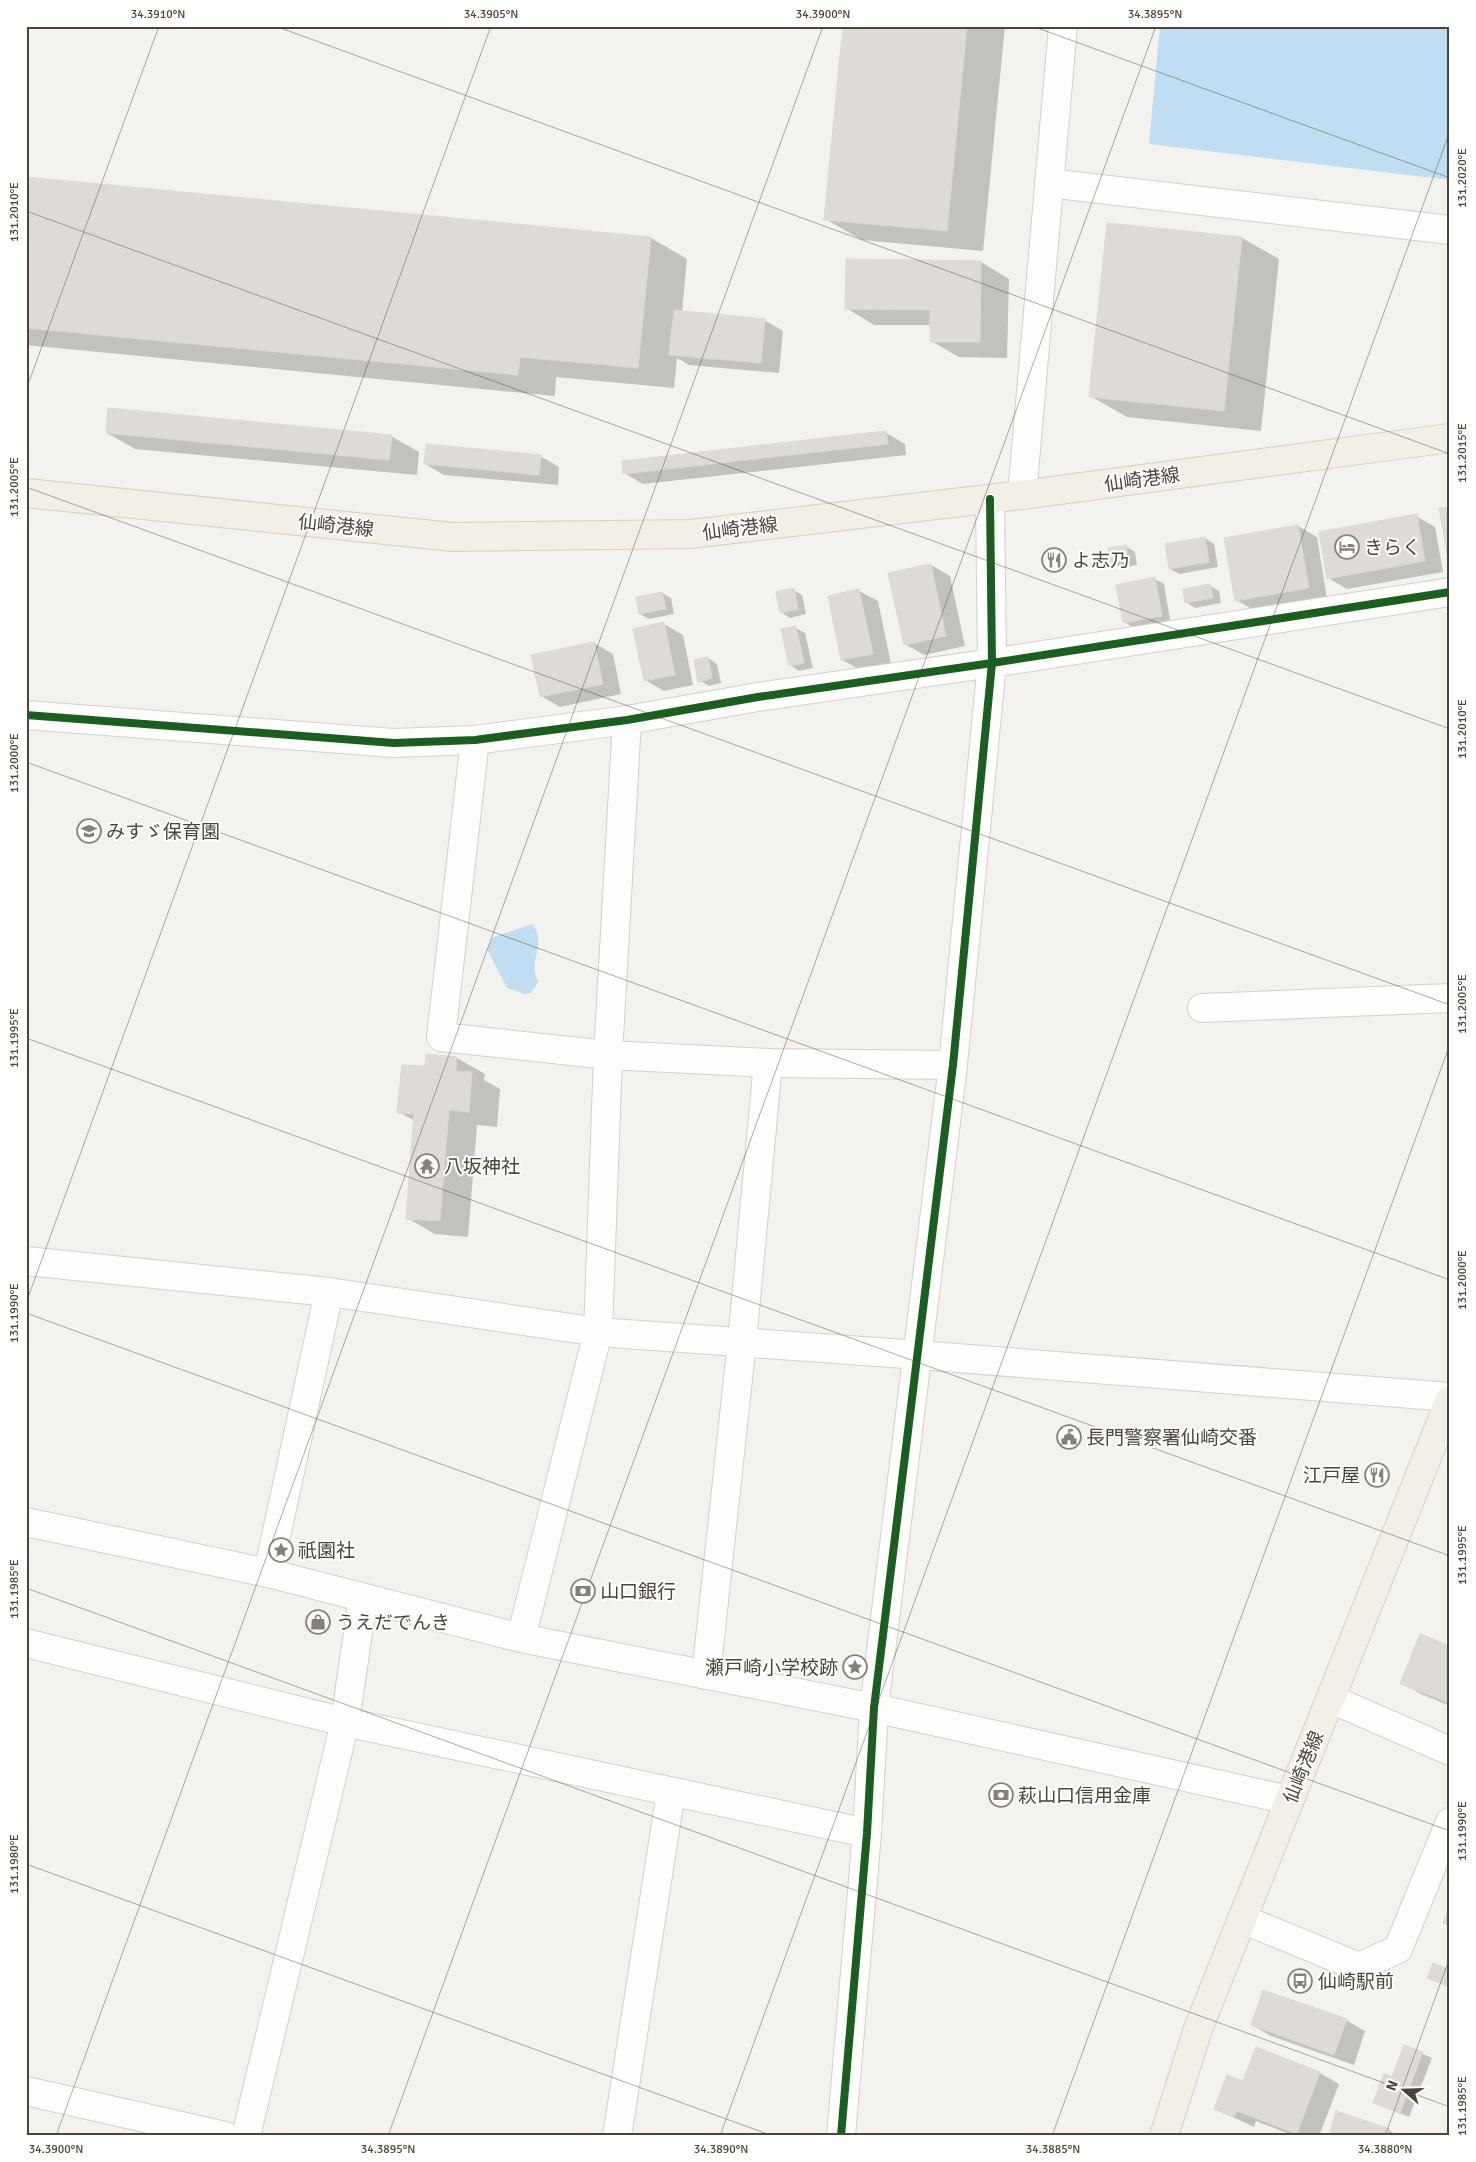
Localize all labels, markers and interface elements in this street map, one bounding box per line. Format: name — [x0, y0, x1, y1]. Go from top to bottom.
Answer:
text: 34.3910°N — [131, 7, 185, 22]
text: 34.3905°N — [464, 7, 518, 22]
text: 34.3900°N — [796, 7, 850, 22]
text: 34.3895°N — [1128, 7, 1182, 22]
text: 131.2020°E — [1455, 148, 1470, 208]
text: 131.2010°E — [7, 182, 22, 242]
text: 131.2015°E — [1455, 423, 1470, 483]
text: 131.2005°E — [7, 457, 22, 517]
street label: 仙崎港線 — [1103, 463, 1181, 497]
street label: 仙崎港線 — [297, 510, 375, 542]
street label: 仙崎港線 — [701, 512, 779, 546]
hotel icon: きらく — [1334, 534, 1360, 560]
place label: きらく — [1364, 536, 1421, 560]
restaurant icon: よ志乃 — [1041, 547, 1067, 573]
place label: よ志乃 — [1072, 549, 1129, 573]
text: 131.2010°E — [1455, 699, 1470, 759]
text: 131.2000°E — [7, 733, 22, 793]
school or university icon: みすゞ保育園 — [76, 818, 102, 844]
place label: みすゞ保育園 — [106, 820, 220, 844]
text: 131.2005°E — [1455, 974, 1470, 1034]
text: 131.1995°E — [7, 1008, 22, 1068]
temple icon: 八坂神社 — [414, 1153, 440, 1179]
place label: 八坂神社 — [444, 1155, 520, 1179]
text: 131.2000°E — [1455, 1250, 1470, 1310]
text: 131.1990°E — [7, 1283, 22, 1343]
public building icon: 長門警察署仙崎交番 — [1056, 1424, 1082, 1450]
place label: 長門警察署仙崎交番 — [1086, 1426, 1257, 1450]
restaurant icon: 江戸屋 — [1364, 1462, 1390, 1488]
place label: 江戸屋 — [1303, 1464, 1360, 1488]
text: 131.1995°E — [1455, 1525, 1470, 1585]
place icon: 祇園社 — [268, 1537, 294, 1563]
place label: 祇園社 — [298, 1539, 355, 1563]
text: 131.1985°E — [7, 1559, 22, 1619]
bank icon: 山口銀行 — [570, 1578, 596, 1604]
place label: 山口銀行 — [600, 1580, 676, 1604]
shop icon: うえだでんき — [305, 1609, 331, 1635]
place label: うえだでんき — [336, 1611, 450, 1635]
place icon: 瀬戸崎小学校跡 — [842, 1654, 868, 1680]
place label: 瀬戸崎小学校跡 — [705, 1656, 838, 1680]
street label: 仙崎港線 — [1279, 1728, 1329, 1807]
bank icon: 萩山口信用金庫 — [988, 1782, 1014, 1808]
place label: 萩山口信用金庫 — [1018, 1784, 1151, 1808]
text: 131.1990°E — [1455, 1801, 1470, 1861]
text: 131.1980°E — [7, 1834, 22, 1894]
bus stop icon: 仙崎駅前 — [1287, 1968, 1313, 1994]
place label: 仙崎駅前 — [1318, 1970, 1394, 1994]
north arrow — [1378, 2064, 1428, 2114]
text: 131.1985°E — [1455, 2076, 1470, 2136]
text: N — [1383, 2078, 1402, 2093]
text: 34.3900°N — [29, 2142, 83, 2157]
text: 34.3895°N — [361, 2142, 415, 2157]
text: 34.3890°N — [694, 2142, 748, 2157]
text: 34.3885°N — [1026, 2142, 1080, 2157]
text: 34.3880°N — [1358, 2142, 1412, 2157]

